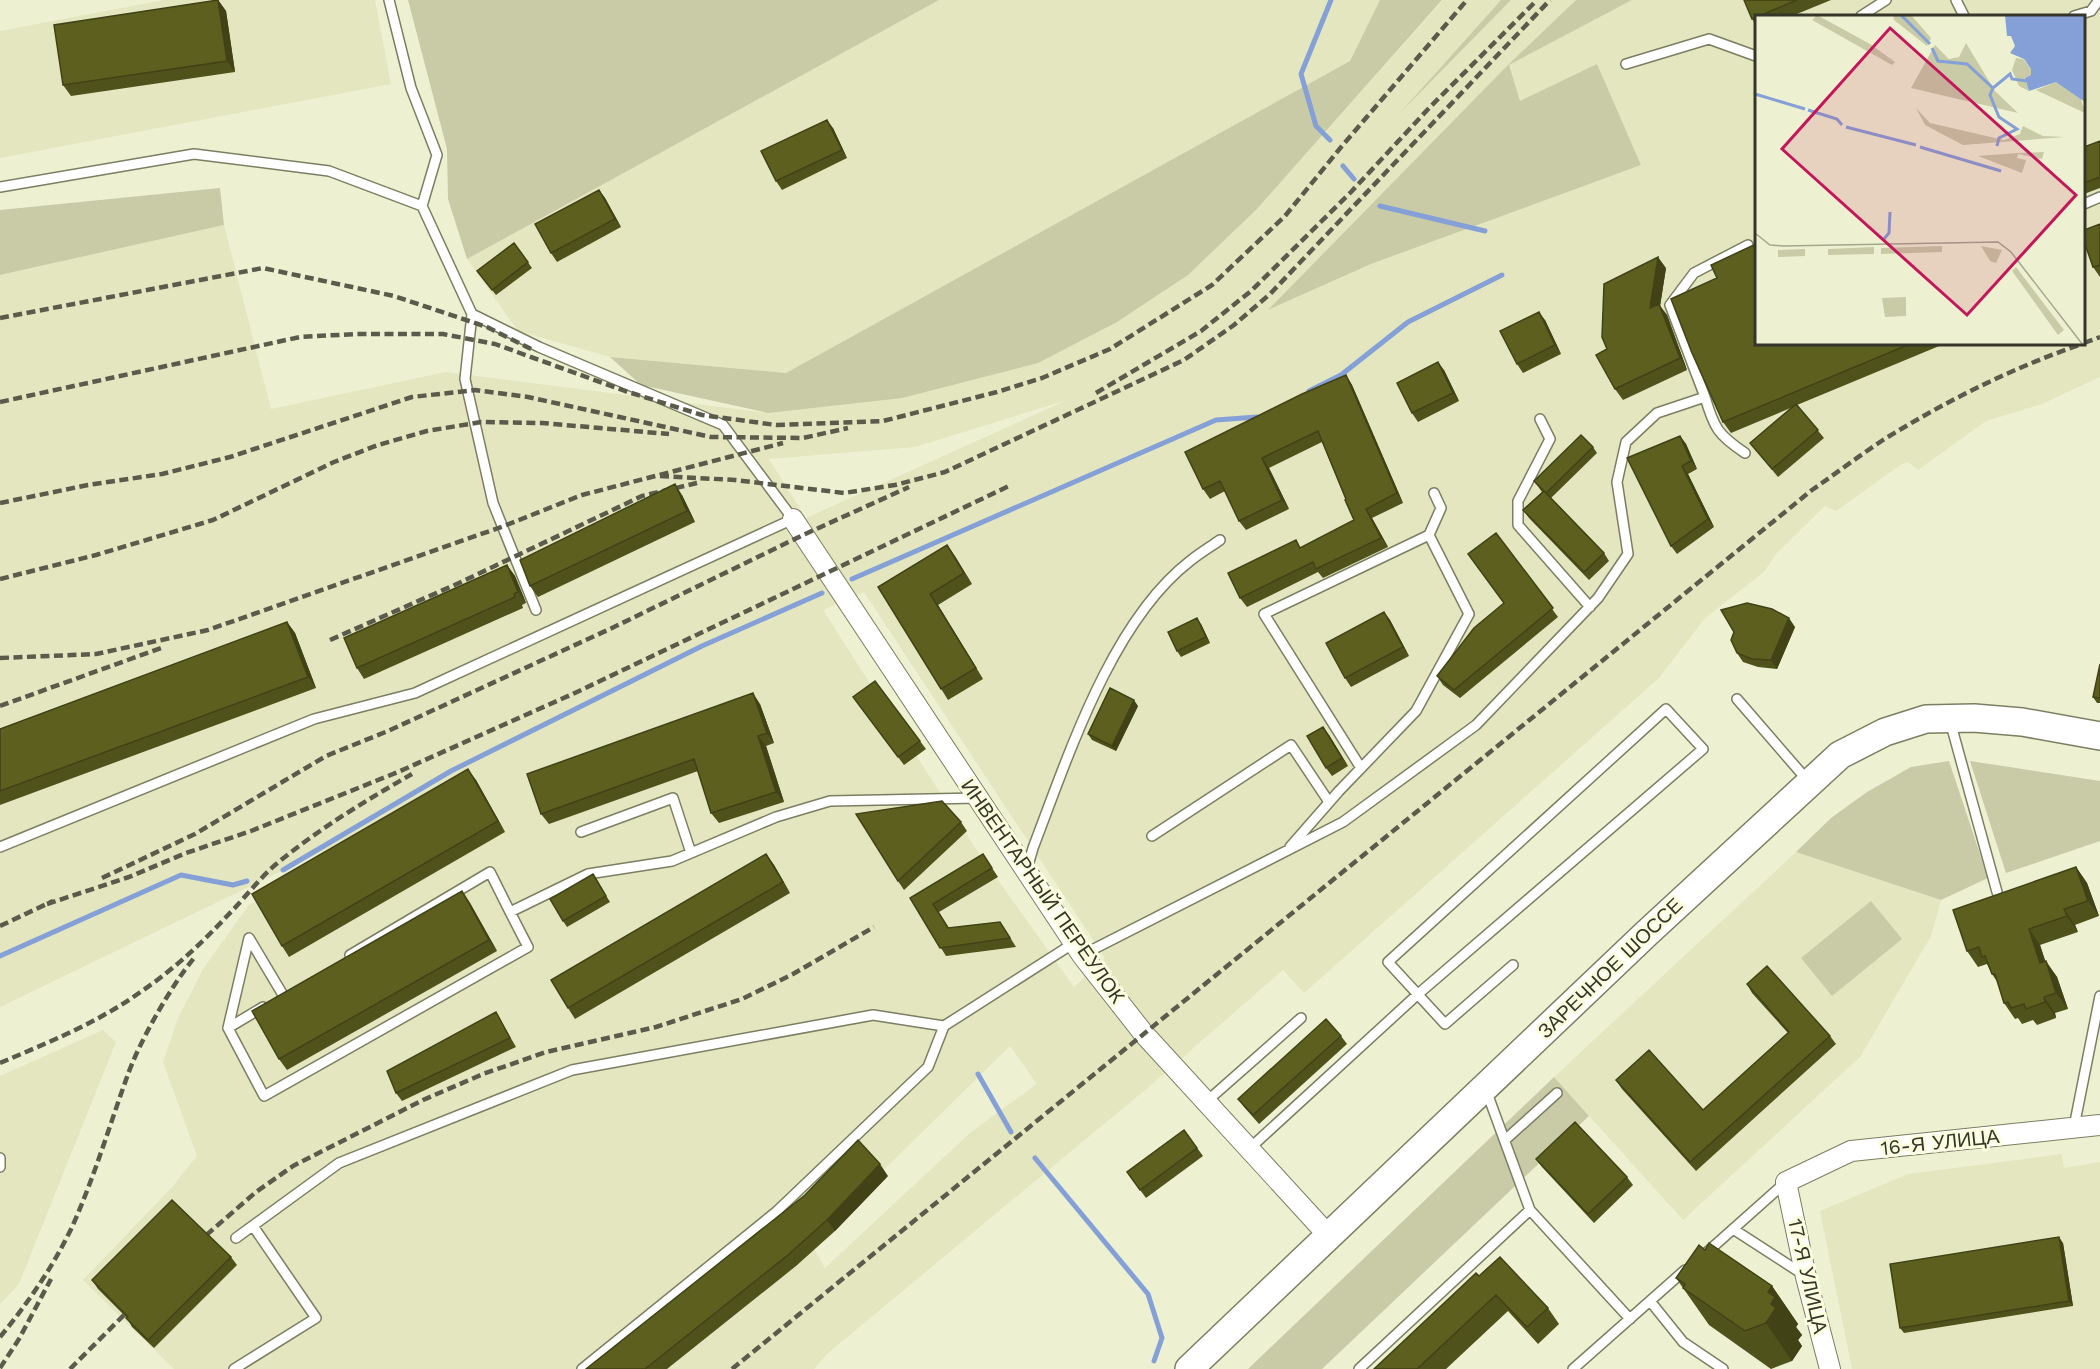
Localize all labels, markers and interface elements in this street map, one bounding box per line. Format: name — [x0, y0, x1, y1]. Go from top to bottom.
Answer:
inset map — [1755, 15, 2085, 345]
street label: ИНВЕНТАРНЫЙ ПЕРЕУЛОК — [956, 774, 1130, 1008]
street label: ЗАРЕЧНОЕ ШОССЕ — [1533, 893, 1687, 1043]
street label: 16-Я УЛИЦА — [1880, 1124, 2001, 1160]
street label: 17-Я УЛИЦА — [1783, 1216, 1833, 1336]

